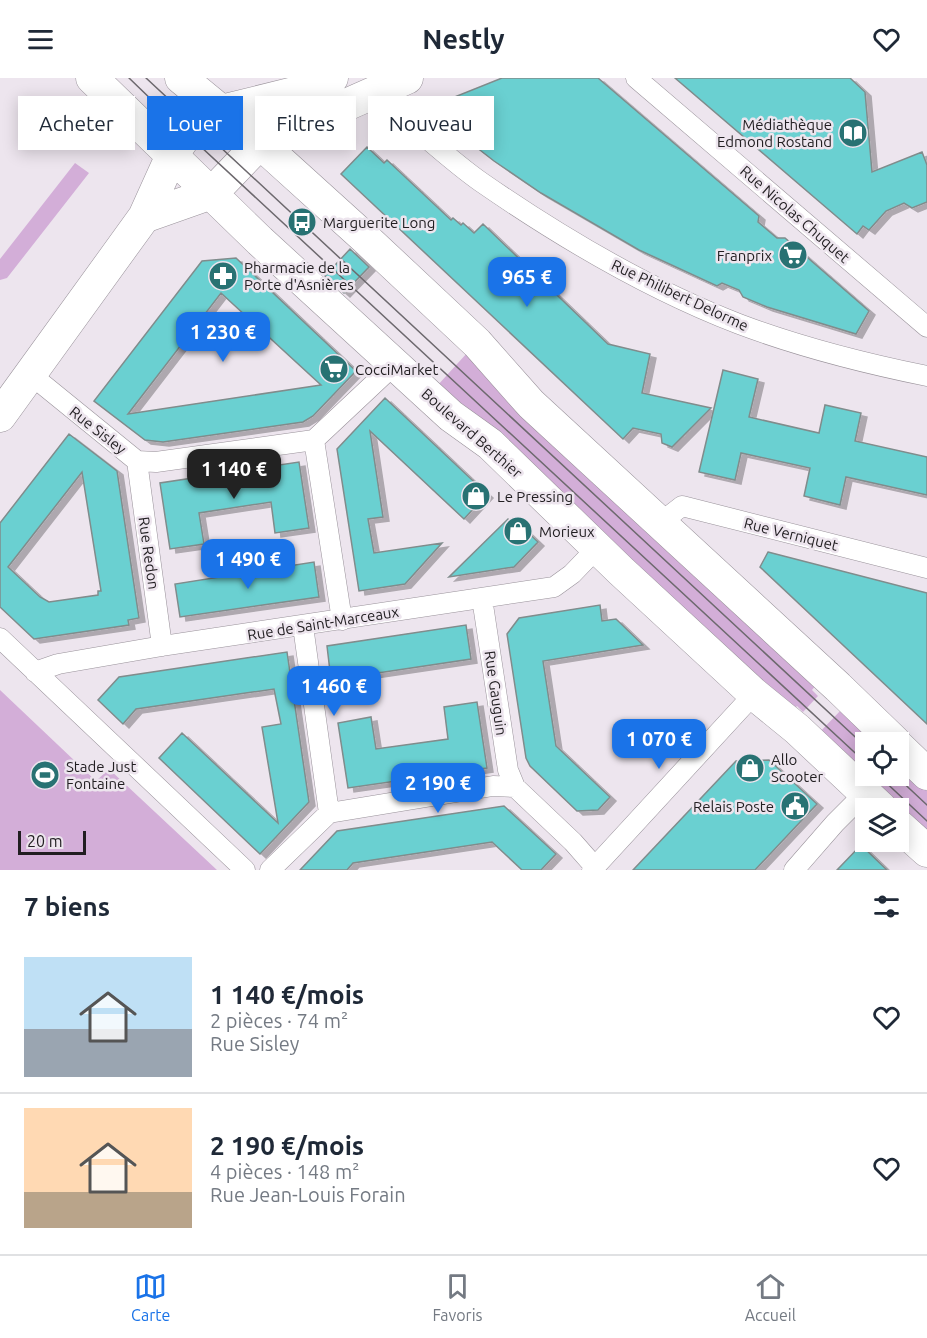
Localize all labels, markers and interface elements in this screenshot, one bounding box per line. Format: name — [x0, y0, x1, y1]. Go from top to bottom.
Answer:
icon: menu — [24, 23, 57, 56]
icon: heart — [870, 23, 903, 56]
text: Nestly — [422, 24, 505, 54]
chip: Acheter — [18, 96, 135, 150]
chip: Louer — [147, 96, 243, 150]
chip: Filtres — [255, 96, 356, 150]
chip: Nouveau — [368, 96, 494, 150]
place label: Médiathèque Edmond Rostand — [717, 116, 832, 150]
library icon: Médiathèque Edmond Rostand — [837, 117, 869, 149]
street label: Rue Nicolas Chuquet — [737, 162, 853, 266]
bus stop icon: Marguerite Long — [286, 206, 318, 238]
place label: Marguerite Long — [323, 214, 435, 231]
supermarket icon: Franprix — [777, 239, 809, 271]
place label: Franprix — [717, 247, 772, 264]
street label: Rue Philibert Delorme — [609, 256, 751, 334]
pin: 965 € — [485, 257, 569, 308]
place label: Pharmacie de la Porte d'Asnières — [244, 259, 354, 293]
pharmacy icon: Pharmacie de la Porte d'Asnières — [207, 260, 239, 292]
text: 965 € — [502, 265, 552, 288]
pin: 1 230 € — [168, 312, 278, 363]
text: 1 230 € — [190, 320, 256, 343]
supermarket icon: CocciMarket — [318, 353, 350, 385]
place label: CocciMarket — [355, 361, 439, 378]
street label: Boulevard Berthier — [418, 385, 526, 481]
street label: Rue Sisley — [66, 403, 130, 457]
pin: 1 140 € — [179, 449, 289, 500]
text: 1 140 € — [201, 457, 267, 480]
shop icon: Le Pressing — [460, 480, 492, 512]
place label: Le Pressing — [497, 488, 573, 505]
street label: Rue Verniquet — [742, 514, 840, 554]
shop icon: Morieux — [502, 515, 534, 547]
street label: Rue Redon — [135, 516, 163, 590]
place label: Morieux — [539, 523, 595, 540]
pin: 1 490 € — [193, 539, 303, 590]
text: 1 490 € — [215, 547, 281, 570]
street label: Rue de Saint-Marceaux — [246, 603, 400, 643]
street label: Rue Gauguin — [482, 650, 510, 736]
pin: 1 460 € — [279, 666, 389, 717]
text: 1 460 € — [301, 674, 367, 697]
pin: 1 070 € — [604, 719, 714, 770]
text: 1 070 € — [626, 727, 692, 750]
map controls — [855, 732, 909, 852]
button: locate — [855, 732, 909, 786]
place label: Allo Scooter — [771, 751, 823, 785]
shop icon: Allo Scooter — [734, 752, 766, 784]
place label: Stade Just Fontaine — [66, 758, 136, 792]
sports icon: Stade Just Fontaine — [29, 759, 61, 791]
pin: 2 190 € — [383, 763, 493, 814]
text: 2 190 € — [405, 771, 471, 794]
public building icon: Relais Poste — [779, 790, 811, 822]
place label: Relais Poste — [693, 798, 774, 815]
button: layers — [855, 798, 909, 852]
scale bar — [18, 828, 86, 856]
text: 20 m — [27, 832, 63, 850]
icon: filters — [870, 890, 903, 923]
text: 7 biens — [24, 892, 110, 921]
text: 1 140 €/mois — [210, 980, 364, 1009]
icon: home — [72, 981, 144, 1053]
icon: heart — [870, 1001, 903, 1034]
text: 2 pièces · 74 m² — [210, 1009, 348, 1032]
text: Rue Sisley — [210, 1032, 299, 1055]
text: 2 190 €/mois — [210, 1131, 364, 1160]
icon: home — [72, 1132, 144, 1204]
icon: heart — [870, 1152, 903, 1185]
text: 4 pièces · 148 m² — [210, 1160, 359, 1183]
text: Rue Jean-Louis Forain — [210, 1183, 406, 1206]
tab: Carte — [131, 1270, 170, 1324]
tab: Favoris — [432, 1270, 483, 1324]
tab: Accueil — [745, 1270, 796, 1324]

